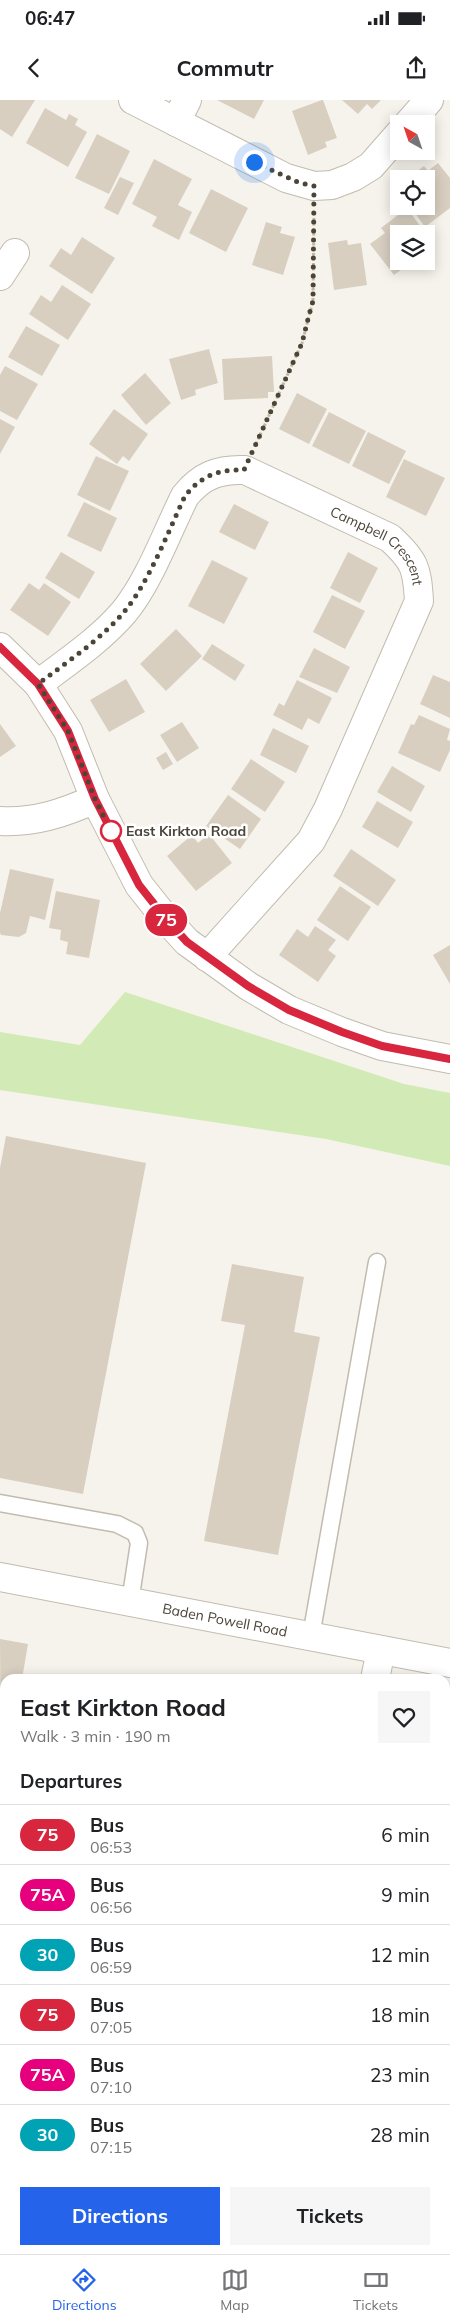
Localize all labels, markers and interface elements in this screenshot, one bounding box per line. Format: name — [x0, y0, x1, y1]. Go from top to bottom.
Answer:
text: 06:47 — [25, 6, 75, 30]
icon: back — [20, 54, 48, 82]
text: Commutr — [177, 54, 273, 82]
icon: share — [402, 54, 430, 82]
north arrow — [390, 115, 435, 160]
map controls — [390, 115, 435, 270]
your location — [242, 150, 267, 175]
button: locate — [390, 170, 435, 215]
button: layers — [390, 225, 435, 270]
street label: Campbell Crescent — [327, 502, 427, 586]
marker: East Kirkton Road — [100, 820, 122, 842]
place label: East Kirkton Road — [126, 822, 246, 840]
line badge: 75 — [144, 904, 188, 936]
text: 75 — [155, 908, 177, 931]
street label: Baden Powell Road — [161, 1599, 289, 1641]
button: heart — [378, 1691, 430, 1743]
text: East Kirkton Road — [20, 1692, 226, 1722]
text: Walk · 3 min · 190 m — [20, 1726, 171, 1746]
text: Departures — [20, 1769, 122, 1793]
text: Bus — [90, 1813, 124, 1837]
text: 75 — [37, 1823, 58, 1846]
text: 6 min — [381, 1823, 430, 1847]
text: 06:53 — [90, 1837, 132, 1857]
text: Bus — [90, 1873, 124, 1897]
text: 75A — [30, 1883, 65, 1906]
text: 9 min — [381, 1883, 430, 1907]
text: 06:56 — [90, 1897, 132, 1917]
text: Bus — [90, 1933, 124, 1957]
text: 30 — [37, 1943, 58, 1966]
text: 12 min — [370, 1943, 430, 1967]
text: 06:59 — [90, 1957, 132, 1977]
text: Bus — [90, 1993, 124, 2017]
text: 75 — [37, 2003, 58, 2026]
text: 18 min — [370, 2003, 430, 2027]
text: 07:05 — [90, 2017, 132, 2037]
text: Bus — [90, 2053, 124, 2077]
text: 75A — [30, 2063, 65, 2086]
text: 23 min — [370, 2063, 430, 2087]
text: 07:10 — [90, 2077, 132, 2097]
text: Bus — [90, 2113, 124, 2137]
text: 30 — [37, 2123, 58, 2146]
text: 28 min — [370, 2123, 430, 2147]
text: 07:15 — [90, 2137, 132, 2157]
button: Directions — [20, 2187, 220, 2245]
button: Tickets — [230, 2187, 430, 2245]
tab: Directions — [52, 2266, 117, 2314]
tab: Map — [220, 2266, 249, 2314]
tab: Tickets — [353, 2266, 398, 2314]

